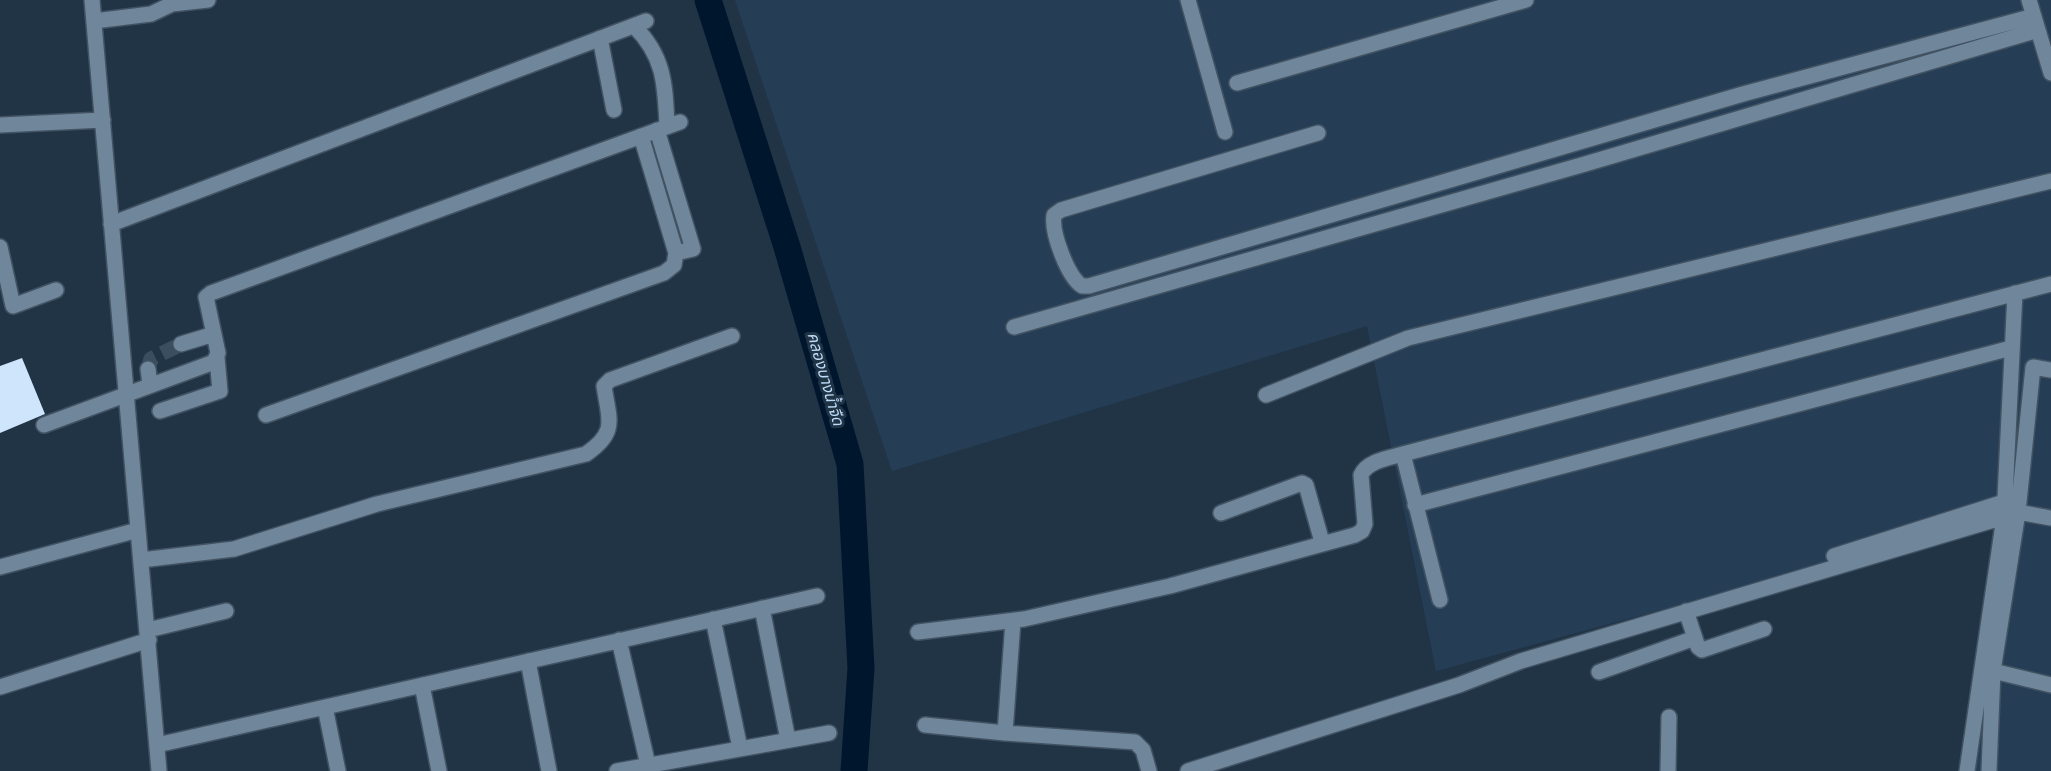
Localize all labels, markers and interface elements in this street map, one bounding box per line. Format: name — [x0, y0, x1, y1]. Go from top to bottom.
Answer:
water label: คลองบางน้ำจืด — [803, 330, 847, 428]

